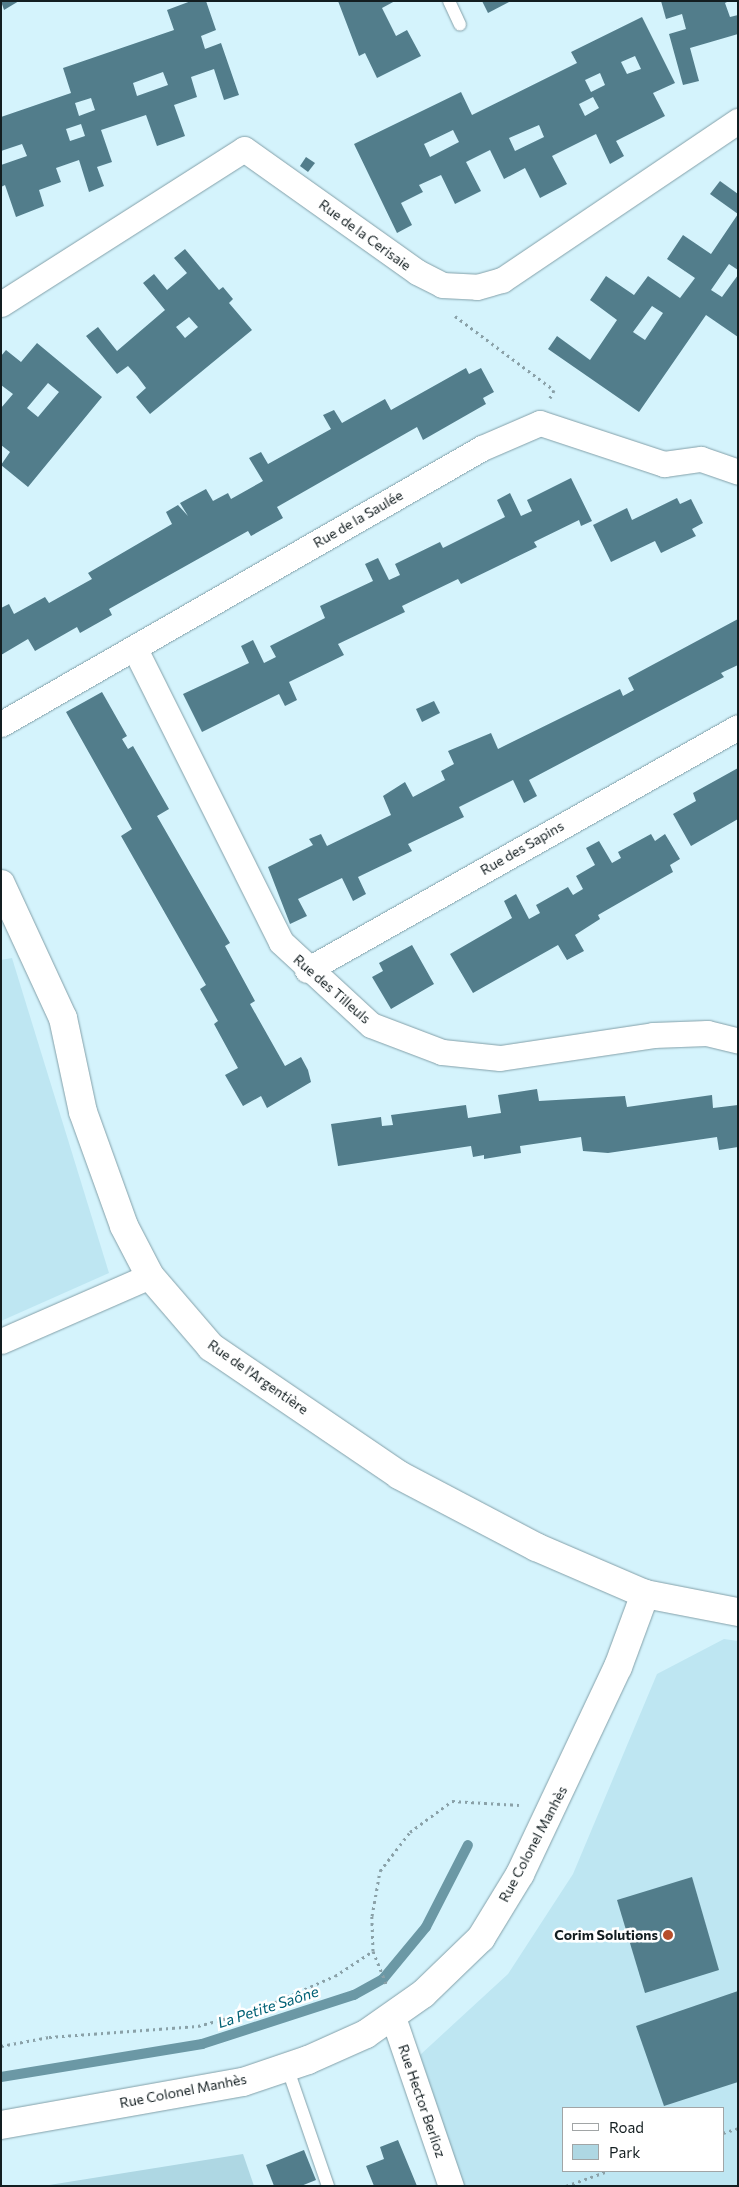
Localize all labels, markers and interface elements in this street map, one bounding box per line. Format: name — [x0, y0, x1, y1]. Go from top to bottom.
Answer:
street label: Rue de la Cerisaie — [316, 196, 414, 274]
street label: Rue de la Saulée — [310, 487, 406, 551]
street label: Rue des Sapins — [477, 817, 567, 879]
street label: Rue des Tilleuls — [290, 951, 374, 1027]
street label: Rue de l'Argentière — [205, 1336, 311, 1418]
street label: Rue Colonel Manhès — [495, 1783, 571, 1905]
place label: Corim Solutions — [554, 1927, 658, 1943]
marker: Corim Solutions — [662, 1929, 674, 1941]
water label: La Petite Saône — [215, 1982, 321, 2032]
street label: Rue Hector Berlioz — [395, 2042, 449, 2160]
street label: Rue Colonel Manhès — [118, 2070, 248, 2112]
legend — [562, 2107, 724, 2172]
text: Road — [609, 2118, 644, 2136]
text: Park — [609, 2143, 640, 2161]

